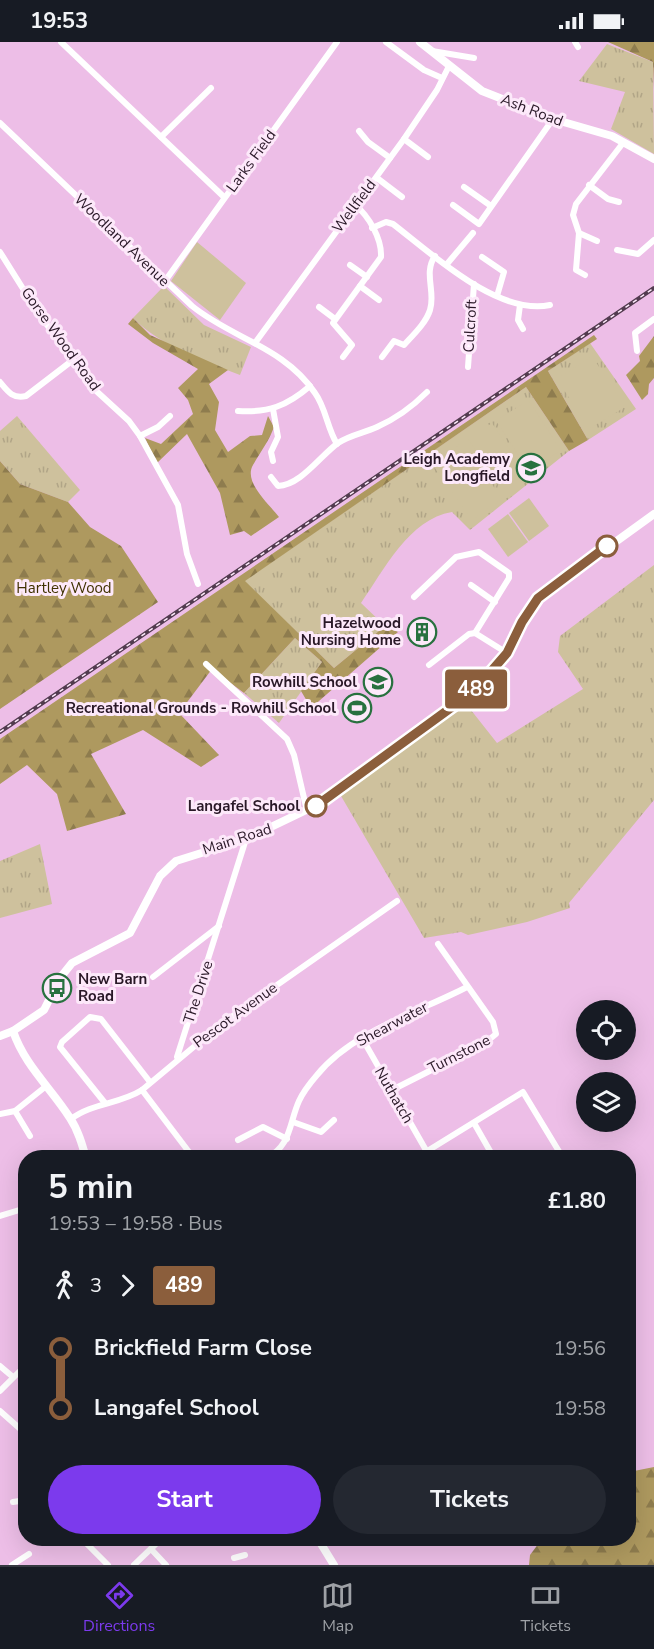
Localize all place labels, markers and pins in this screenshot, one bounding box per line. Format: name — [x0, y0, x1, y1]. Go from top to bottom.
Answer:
place label: Leigh Academy Longfield — [403, 449, 510, 486]
school or university icon: Leigh Academy Longfield — [515, 452, 547, 484]
unlabelled marker — [596, 535, 618, 557]
place label: Hazelwood Nursing Home — [301, 613, 401, 650]
building icon: Hazelwood Nursing Home — [406, 616, 438, 648]
school or university icon: Rowhill School — [362, 666, 394, 698]
place label: Rowhill School — [252, 672, 357, 692]
sports icon: Recreational Grounds - Rowhill School — [341, 692, 373, 724]
place label: Recreational Grounds - Rowhill School — [66, 698, 336, 718]
marker: Langafel School — [305, 795, 327, 817]
place label: Langafel School — [188, 796, 300, 816]
place label: New Barn Road — [78, 969, 147, 1006]
bus stop icon: New Barn Road — [41, 972, 73, 1004]

